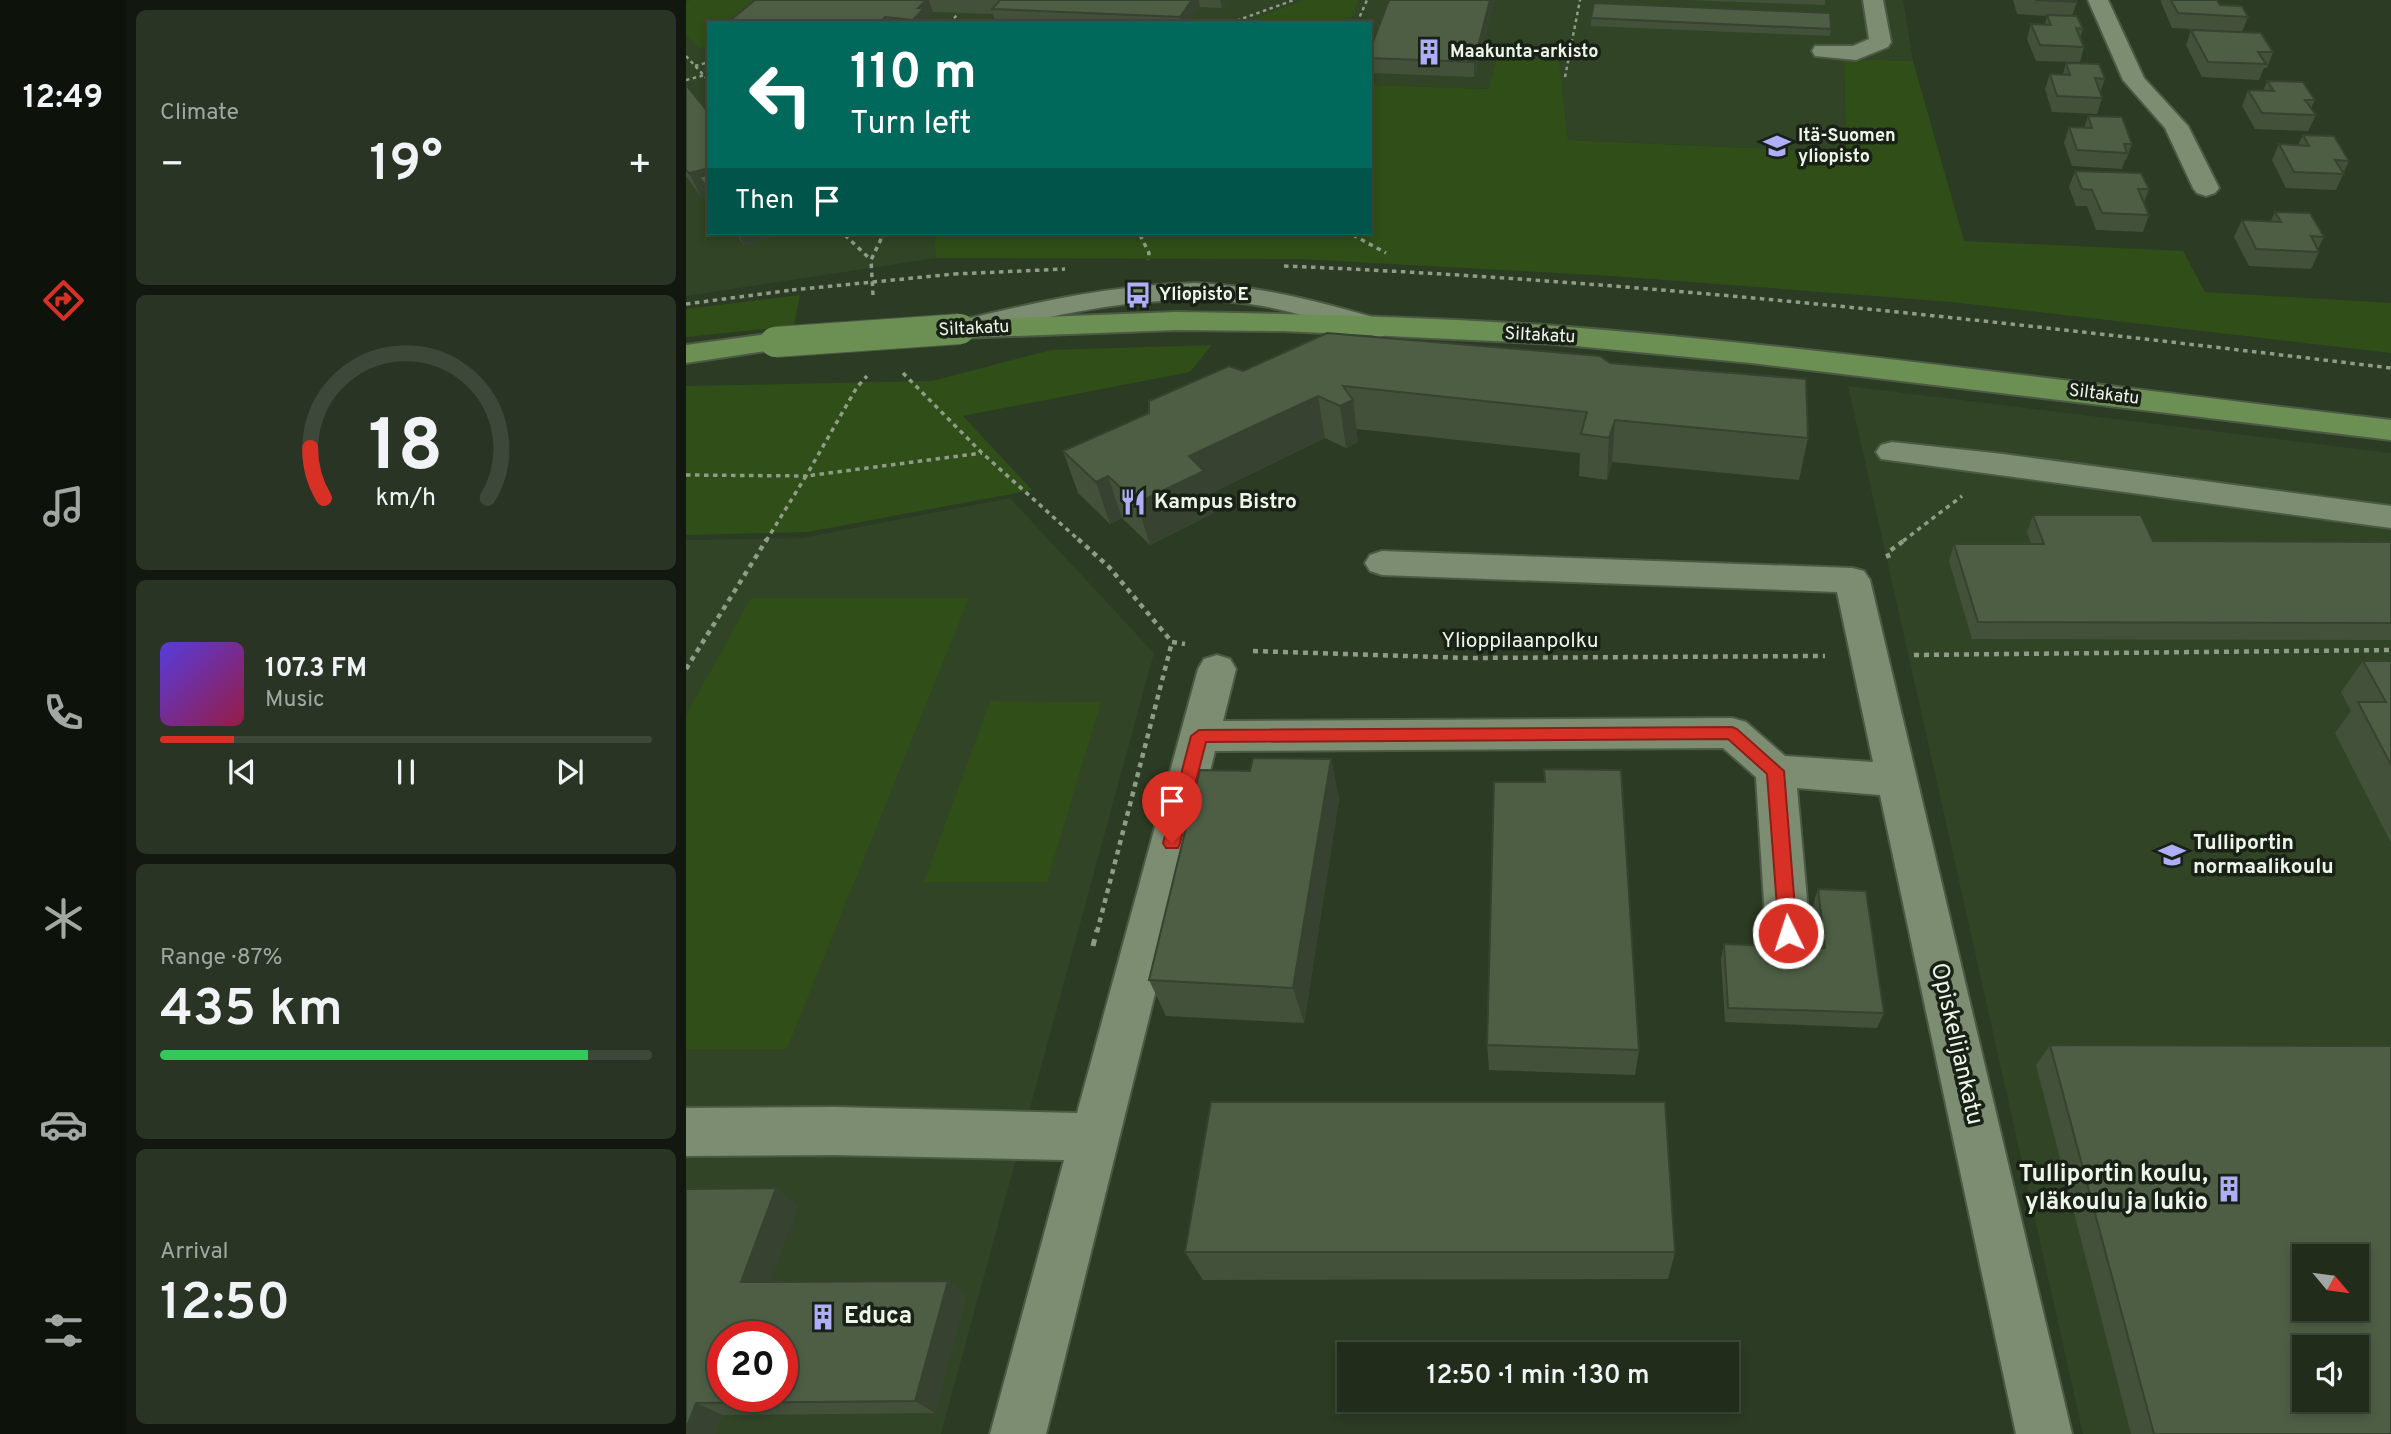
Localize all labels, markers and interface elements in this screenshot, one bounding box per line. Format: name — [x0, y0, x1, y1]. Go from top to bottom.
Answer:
building icon: Maakunta-arkisto — [1414, 37, 1444, 67]
place label: Maakunta-arkisto — [1450, 41, 1598, 64]
text: 110 m — [850, 44, 977, 106]
icon: left — [735, 49, 826, 140]
text: 12:49 — [23, 79, 103, 119]
text: Climate — [160, 99, 239, 128]
text: Turn left — [850, 105, 971, 145]
place label: Itä-Suomen yliopisto — [1798, 125, 1896, 169]
school or university icon: Itä-Suomen yliopisto — [1762, 131, 1792, 161]
text: 19° — [369, 133, 443, 199]
text: − — [160, 142, 185, 191]
text: + — [627, 142, 652, 191]
icon: arrive — [808, 182, 846, 220]
text: Then — [735, 185, 794, 218]
icon: directions — [39, 276, 88, 325]
bus stop icon: Yliopisto E — [1123, 280, 1153, 310]
place label: Yliopisto E — [1159, 284, 1249, 307]
street label: Siltakatu — [938, 316, 1010, 342]
street label: Siltakatu — [1504, 323, 1576, 349]
street label: Siltakatu — [2067, 379, 2141, 411]
text: 18 — [369, 405, 443, 497]
icon: music — [39, 482, 88, 531]
text: km/h — [376, 483, 436, 515]
restaurant icon: Kampus Bistro — [1118, 487, 1148, 517]
place label: Kampus Bistro — [1154, 489, 1297, 516]
street label: Ylioppilaanpolku — [1441, 628, 1599, 655]
text: 107.3 FM — [265, 653, 367, 686]
text: Music — [265, 686, 325, 715]
icon: phone — [39, 688, 88, 737]
icon: previous — [223, 753, 261, 791]
icon: pause — [387, 753, 425, 791]
icon: next — [551, 753, 589, 791]
pin — [1142, 771, 1202, 843]
icon: arrive — [1153, 782, 1191, 820]
place label: Tulliportin normaalikoulu — [2193, 830, 2334, 881]
school or university icon: Tulliportin normaalikoulu — [2157, 840, 2187, 870]
icon: climate — [39, 894, 88, 943]
position arrow — [1751, 896, 1825, 970]
text: Range · 87% — [160, 944, 283, 973]
street label: Opiskelijankatu — [1923, 960, 1989, 1128]
text: 435 km — [160, 978, 343, 1044]
icon: car — [39, 1100, 88, 1149]
place label: Tulliportin koulu, yläkoulu ja lukio — [2019, 1160, 2208, 1218]
building icon: Tulliportin koulu, yläkoulu ja lukio — [2214, 1174, 2244, 1204]
text: Arrival — [160, 1238, 229, 1267]
north arrow — [2292, 1244, 2370, 1321]
map controls — [2292, 1244, 2369, 1412]
text: 12:50 — [160, 1272, 290, 1338]
building icon: Educa — [808, 1302, 838, 1332]
place label: Educa — [844, 1302, 912, 1332]
icon: filters — [39, 1306, 88, 1355]
speed limit sign: 20 — [707, 1321, 798, 1412]
button: sound — [2292, 1335, 2369, 1412]
text: 12:50 · 1 min · 130 m — [1426, 1360, 1650, 1393]

